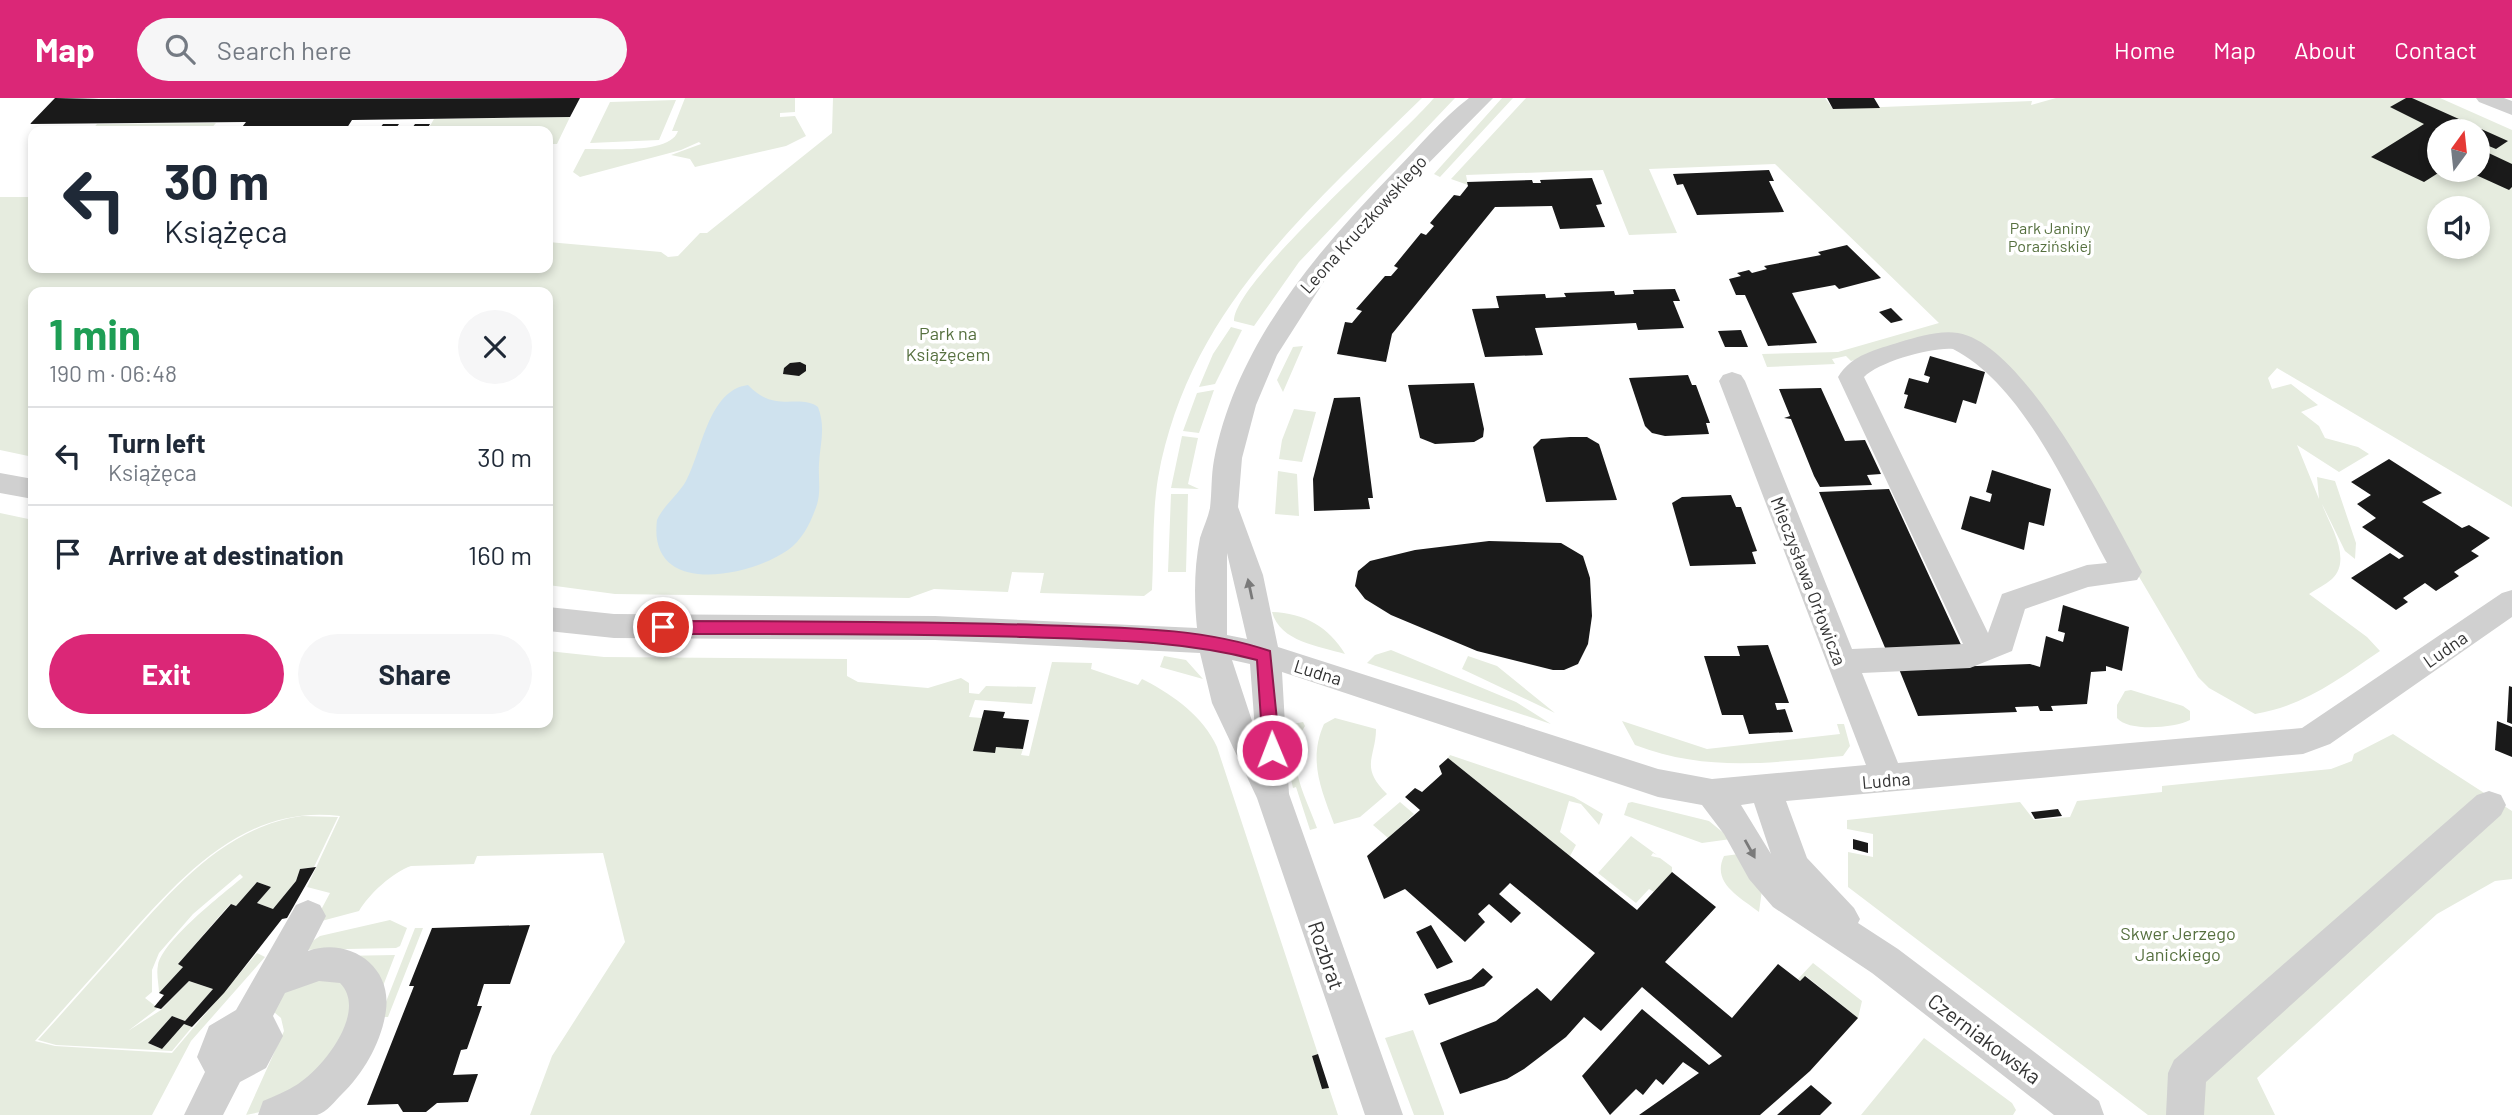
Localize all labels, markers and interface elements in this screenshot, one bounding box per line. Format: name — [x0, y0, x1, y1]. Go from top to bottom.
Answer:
search box — [137, 18, 627, 81]
text: Map — [35, 29, 95, 69]
icon: search — [161, 30, 199, 68]
text: Search here — [217, 34, 352, 65]
text: Home — [2114, 35, 2175, 64]
text: Map — [2213, 35, 2256, 64]
text: About — [2294, 35, 2356, 64]
text: Contact — [2394, 35, 2477, 64]
north arrow — [2427, 119, 2490, 182]
map controls — [2427, 119, 2490, 259]
street label: Leona Kruczkowskiego — [1295, 150, 1431, 298]
text: 30 m — [164, 151, 269, 210]
icon: left — [49, 154, 140, 245]
button: sound — [2427, 196, 2490, 259]
text: Książęca — [164, 211, 288, 249]
park label: Park Janiny Porazińskiej — [2008, 218, 2092, 255]
text: 1 min — [49, 308, 141, 358]
button: close — [458, 310, 532, 384]
park label: Park na Książęcem — [906, 322, 990, 365]
text: 190 m · 06:48 — [49, 359, 177, 387]
text: Turn left — [108, 427, 206, 458]
icon: left — [49, 437, 87, 475]
text: 30 m — [477, 441, 532, 472]
text: Książęca — [108, 458, 197, 486]
street label: Mieczysława Orłowicza — [1767, 493, 1851, 669]
icon: arrive — [49, 535, 87, 573]
text: Arrive at destination — [108, 539, 344, 570]
text: 160 m — [468, 539, 532, 570]
one-way arrow — [1245, 578, 1256, 600]
pin — [633, 597, 693, 657]
icon: arrive — [644, 608, 682, 646]
street label: Ludna — [2419, 626, 2471, 672]
button: Exit — [49, 634, 284, 714]
button: Share — [298, 634, 532, 714]
street label: Ludna — [1292, 654, 1344, 690]
position arrow — [1235, 713, 1309, 787]
street label: Ludna — [1861, 767, 1911, 793]
one-way arrow — [1744, 840, 1756, 859]
street label: Rozbrat — [1304, 917, 1350, 993]
park label: Skwer Jerzego Janickiego — [2120, 922, 2236, 965]
street label: Czerniakowska — [1924, 987, 2046, 1089]

